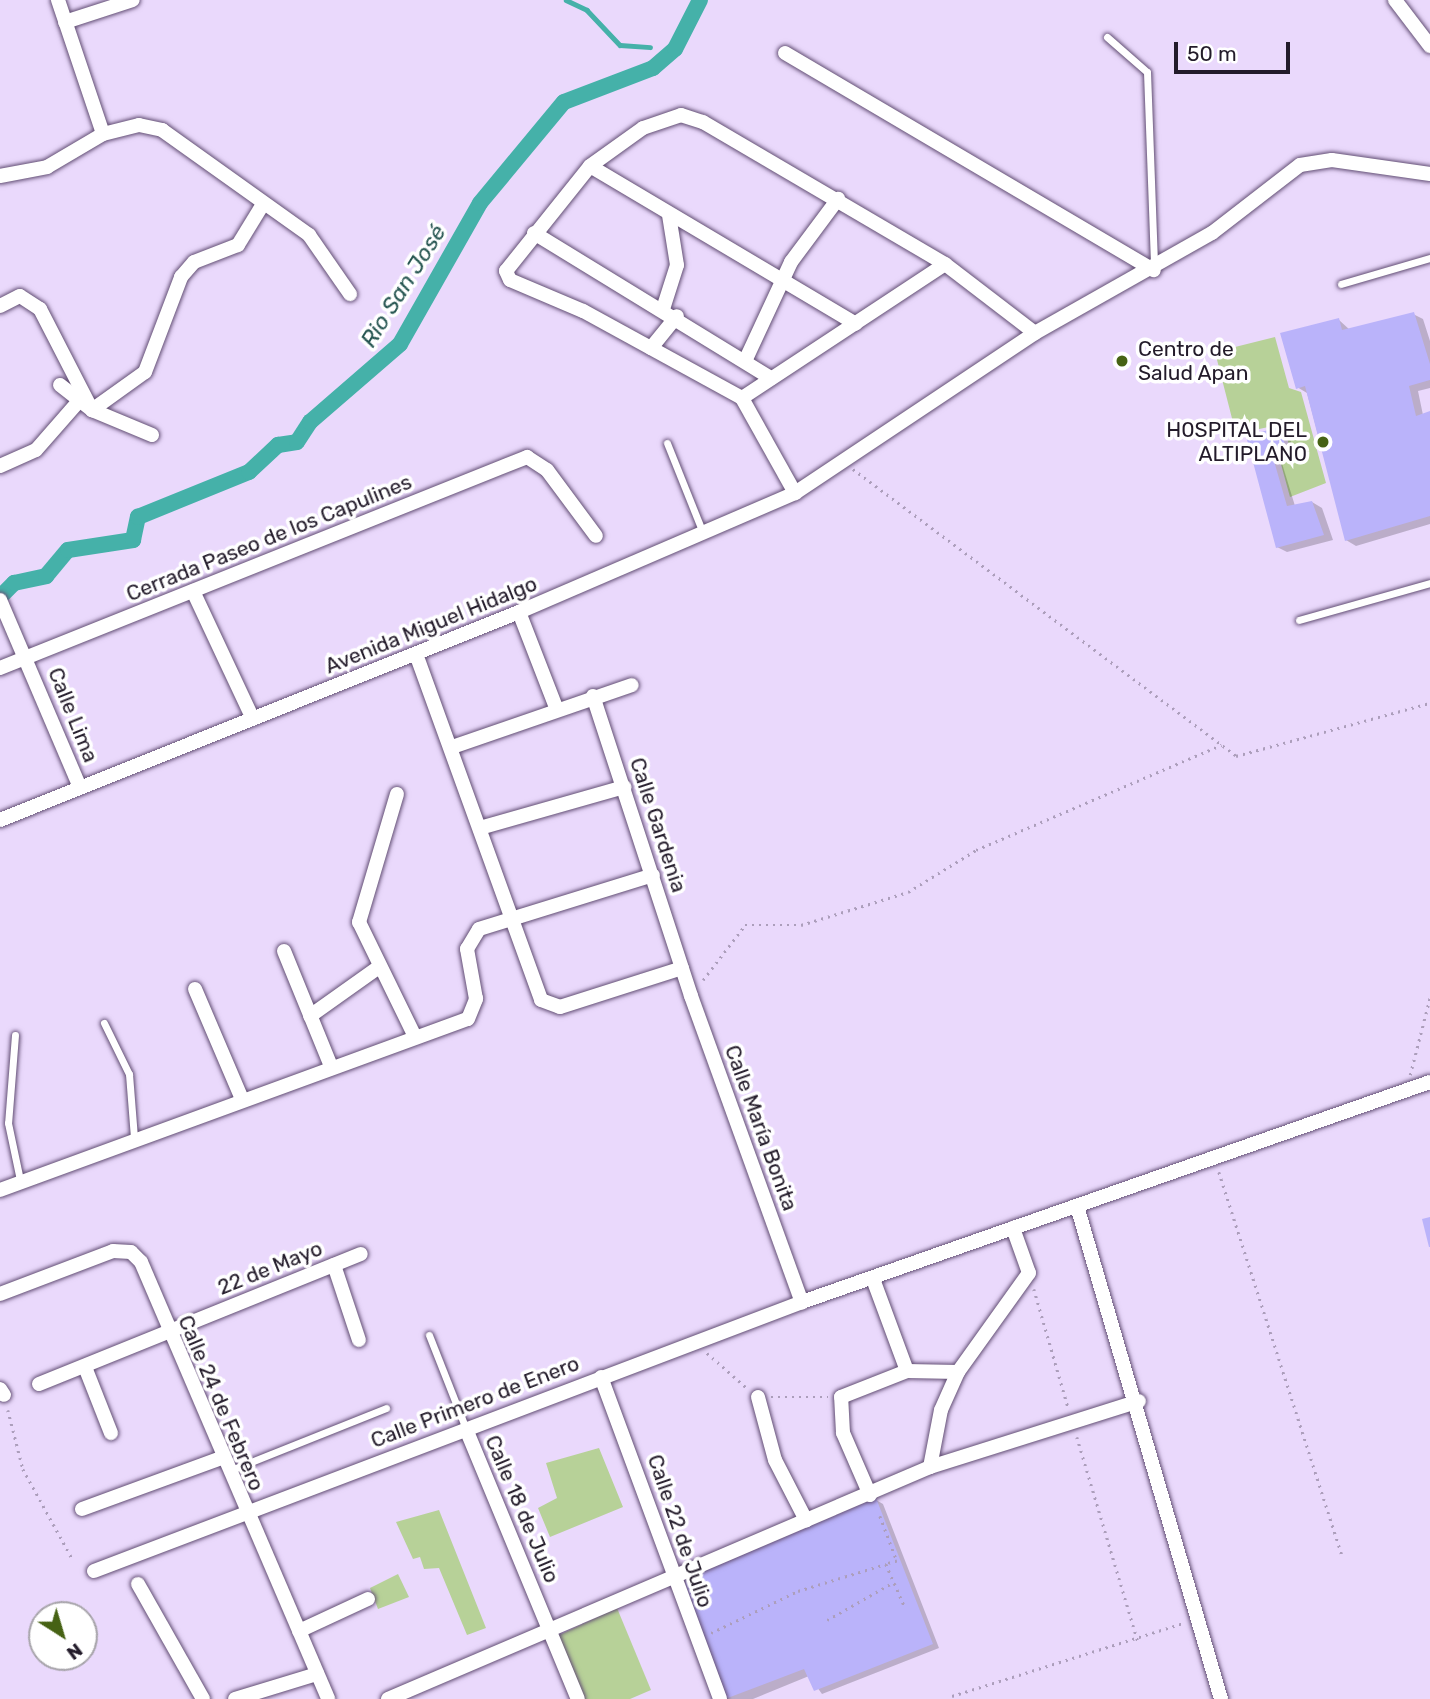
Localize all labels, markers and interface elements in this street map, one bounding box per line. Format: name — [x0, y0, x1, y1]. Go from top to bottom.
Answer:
scale bar — [1178, 28, 1294, 72]
text: 50 m — [1187, 41, 1237, 66]
water label: Rio San José — [354, 220, 452, 352]
place label: Centro de Salud Apan — [1138, 336, 1249, 386]
marker: Centro de Salud Apan — [1112, 351, 1132, 371]
place label: H0SPITAL DEL ALTIPLAN0 — [1166, 417, 1307, 467]
marker: H0SPITAL DEL ALTIPLAN0 — [1313, 432, 1333, 452]
street label: Cerrada Paseo de los Capulines — [123, 469, 415, 607]
street label: Avenida Miguel Hidalgo — [321, 571, 541, 679]
street label: Calle Lima — [43, 664, 103, 766]
street label: Calle Gardenia — [624, 755, 692, 895]
street label: Calle María Bonita — [719, 1042, 803, 1214]
street label: 22 de Mayo — [214, 1236, 326, 1300]
street label: Calle 24 de Febrero — [173, 1312, 269, 1494]
street label: Calle Primero de Enero — [367, 1351, 583, 1453]
street label: Calle 18 de Julio — [480, 1432, 564, 1586]
street label: Calle 22 de Julio — [642, 1451, 718, 1611]
north arrow — [28, 1601, 98, 1671]
text: N — [62, 1638, 87, 1665]

